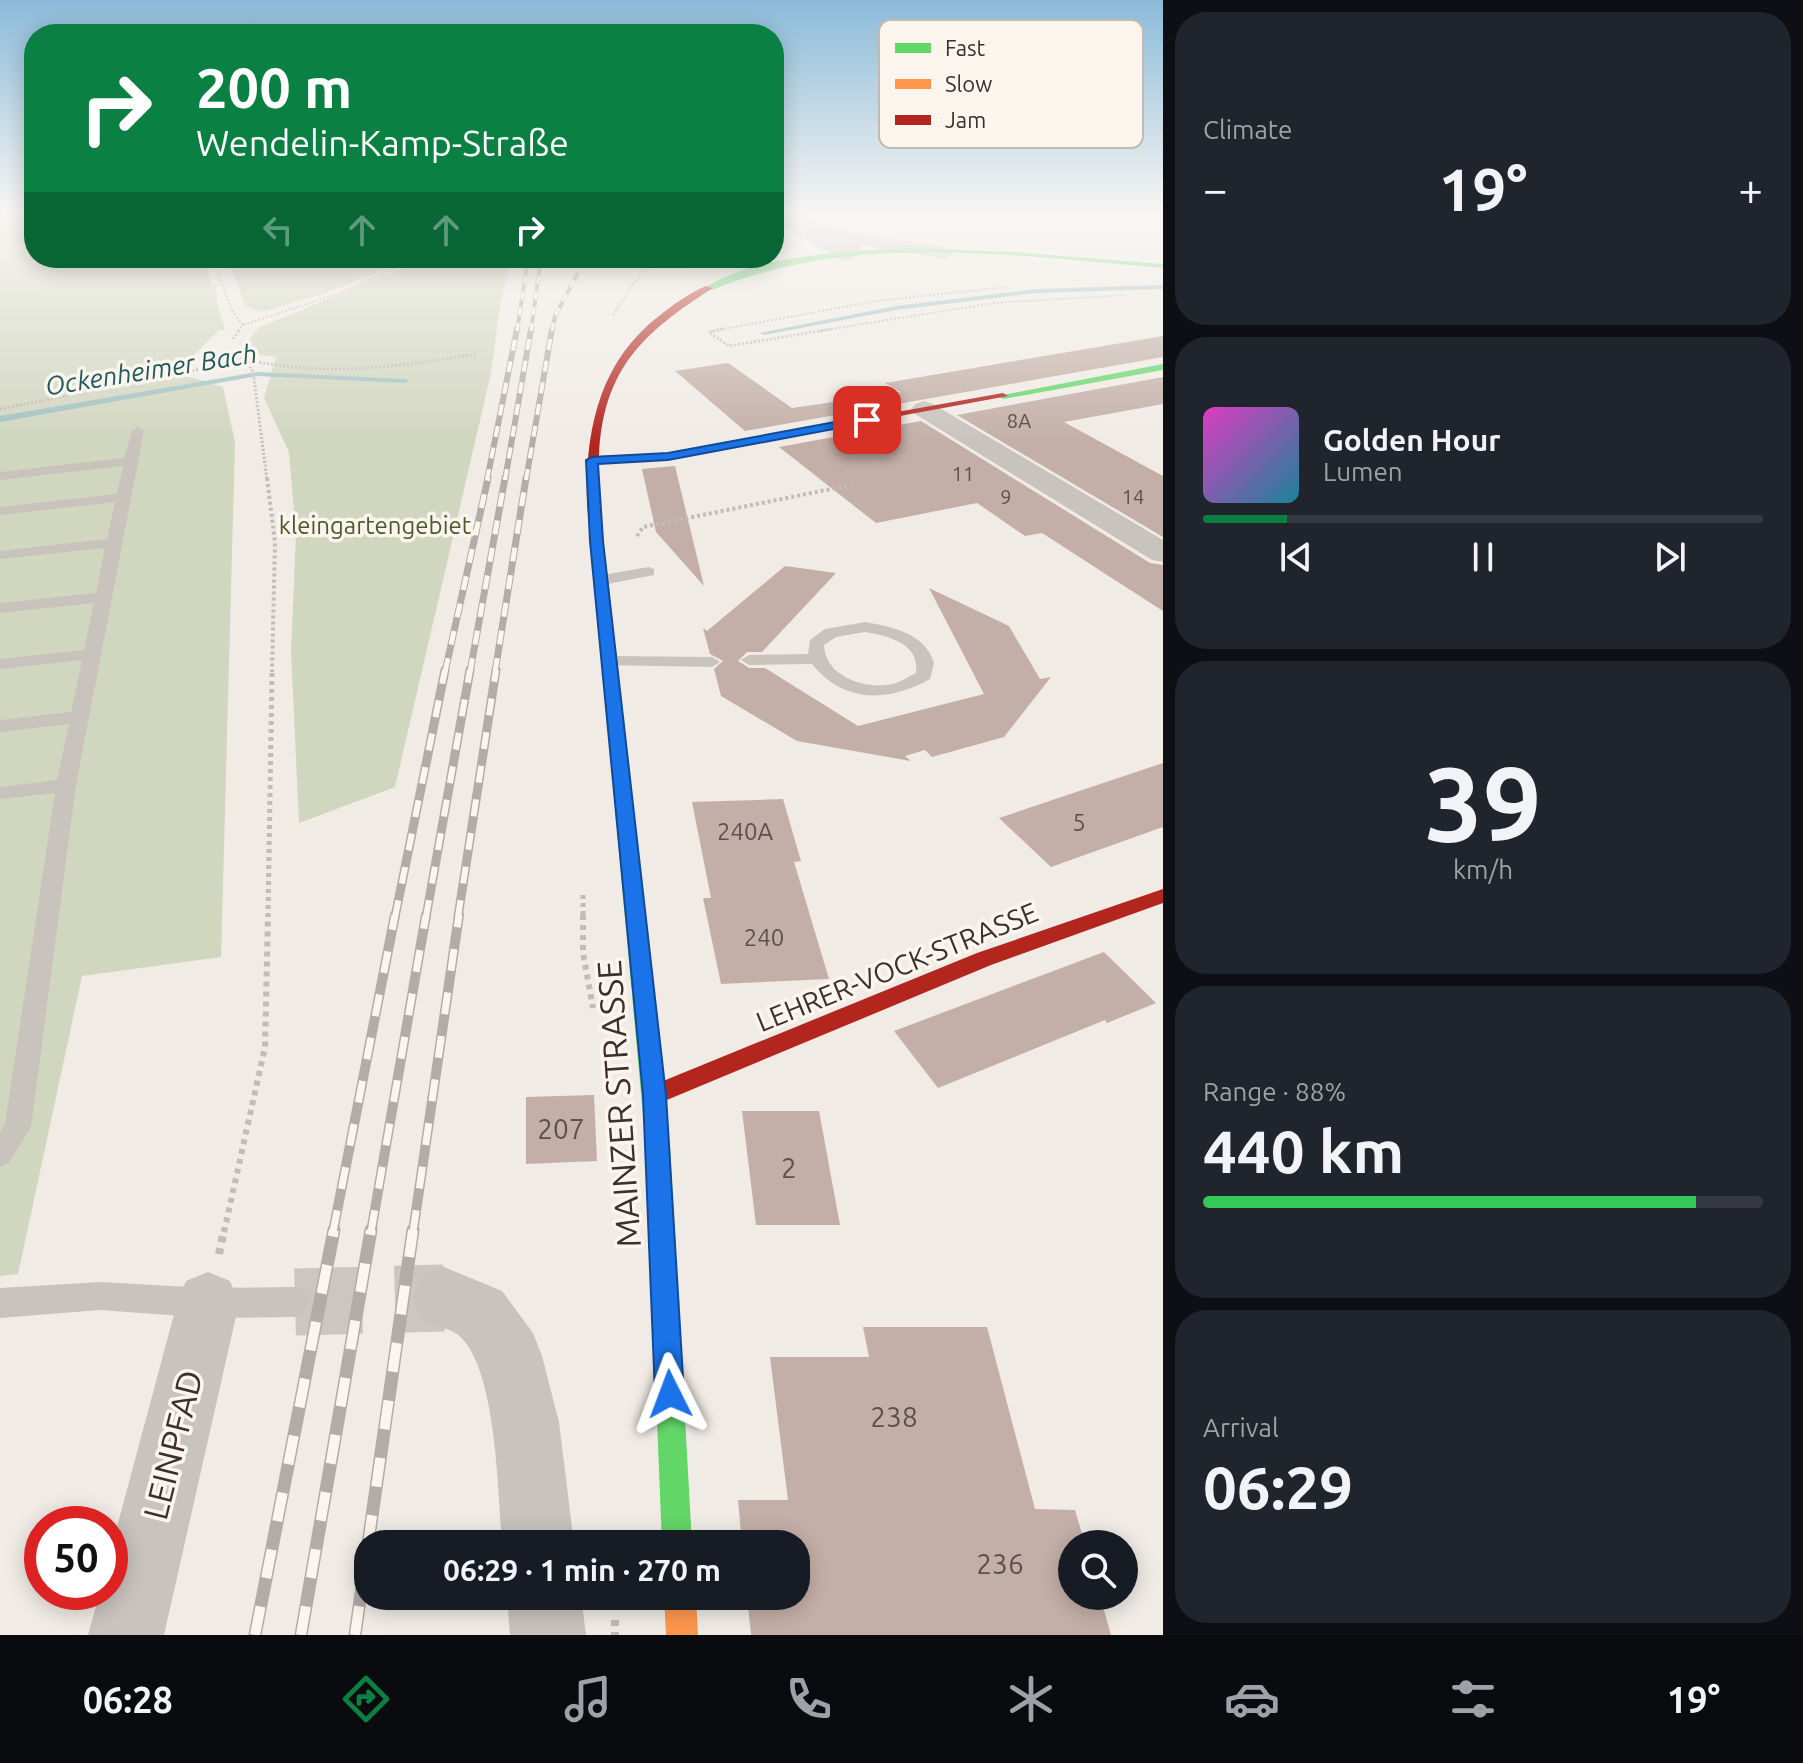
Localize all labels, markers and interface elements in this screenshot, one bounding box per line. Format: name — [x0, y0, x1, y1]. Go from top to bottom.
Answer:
legend — [879, 20, 1143, 148]
text: Fast — [945, 35, 986, 60]
icon: right — [64, 56, 168, 160]
text: 200 m — [196, 56, 352, 119]
text: Slow — [945, 71, 992, 96]
text: Jam — [945, 107, 986, 132]
text: Climate — [1203, 115, 1292, 144]
text: Wendelin-Kamp-Straße — [196, 122, 569, 163]
text: 19° — [1439, 155, 1527, 222]
text: − — [1203, 164, 1228, 213]
text: + — [1738, 164, 1763, 213]
icon: left — [256, 208, 300, 252]
icon: ahead — [340, 208, 384, 252]
icon: ahead — [424, 208, 468, 252]
icon: right — [508, 208, 552, 252]
water label: Ockenheimer Bach — [43, 338, 259, 401]
pin — [833, 386, 901, 454]
icon: arrive — [845, 398, 889, 442]
house number: 8A — [1007, 409, 1031, 432]
text: Golden Hour — [1323, 423, 1501, 457]
text: Lumen — [1323, 457, 1403, 486]
house number: 11 — [952, 462, 974, 485]
house number: 9 — [1000, 485, 1012, 508]
house number: 14 — [1122, 485, 1144, 508]
park label: kleingartengebiet — [279, 512, 472, 539]
icon: previous — [1274, 535, 1318, 579]
icon: pause — [1461, 535, 1505, 579]
icon: next — [1648, 535, 1692, 579]
text: 39 — [1424, 744, 1542, 861]
house number: 5 — [1072, 809, 1086, 836]
house number: 240A — [717, 818, 773, 845]
text: km/h — [1453, 855, 1513, 884]
street label: LEHRER-VOCK-STRASSE — [752, 896, 1042, 1037]
house number: 240 — [744, 924, 784, 951]
street label: MAINZER STRASSE — [589, 959, 647, 1249]
text: Range · 88% — [1203, 1077, 1346, 1106]
house number: 207 — [537, 1113, 585, 1144]
text: 440 km — [1203, 1117, 1404, 1184]
house number: 2 — [781, 1152, 797, 1183]
position arrow — [628, 1352, 712, 1436]
street label: LEINPFAD — [135, 1366, 209, 1523]
house number: 238 — [870, 1401, 918, 1432]
text: Arrival — [1203, 1413, 1279, 1442]
text: 06:29 — [1203, 1453, 1353, 1520]
speed limit sign: 50 — [24, 1506, 128, 1610]
map controls — [1058, 1530, 1138, 1610]
button: search — [1058, 1530, 1138, 1610]
house number: 236 — [976, 1548, 1024, 1579]
text: 06:29 · 1 min · 270 m — [443, 1553, 721, 1587]
icon: directions — [338, 1671, 394, 1727]
icon: music — [560, 1671, 616, 1727]
icon: phone — [781, 1671, 837, 1727]
icon: climate — [1003, 1671, 1059, 1727]
icon: car — [1224, 1671, 1280, 1727]
icon: filters — [1445, 1671, 1501, 1727]
text: 06:28 — [83, 1679, 173, 1720]
text: 19° — [1667, 1679, 1720, 1720]

